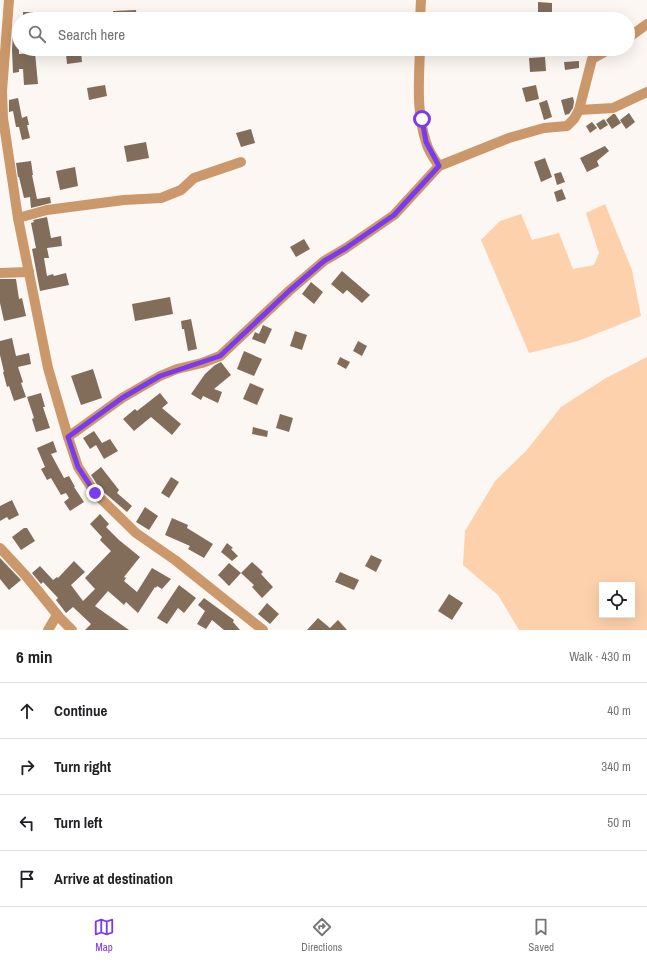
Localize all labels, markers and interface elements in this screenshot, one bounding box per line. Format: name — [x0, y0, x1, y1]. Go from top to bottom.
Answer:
search box — [12, 12, 635, 56]
icon: search — [26, 23, 48, 45]
text: Search here — [58, 24, 125, 45]
route start — [413, 110, 431, 128]
route end — [86, 484, 104, 502]
map controls — [599, 582, 635, 618]
button: locate — [599, 582, 635, 618]
text: 6 min — [16, 645, 52, 668]
text: Walk · 430 m — [569, 648, 631, 665]
icon: ahead — [16, 700, 38, 722]
text: Continue — [54, 700, 107, 721]
text: 40 m — [607, 702, 631, 719]
icon: right — [16, 756, 38, 778]
text: Turn right — [54, 756, 111, 777]
text: 340 m — [601, 758, 631, 775]
icon: left — [16, 812, 38, 834]
text: Turn left — [54, 812, 102, 833]
text: 50 m — [607, 814, 631, 831]
icon: arrive — [16, 868, 38, 890]
text: Arrive at destination — [54, 868, 173, 889]
tab: Map — [93, 916, 115, 954]
tab: Directions — [301, 916, 342, 954]
tab: Saved — [528, 916, 554, 954]

